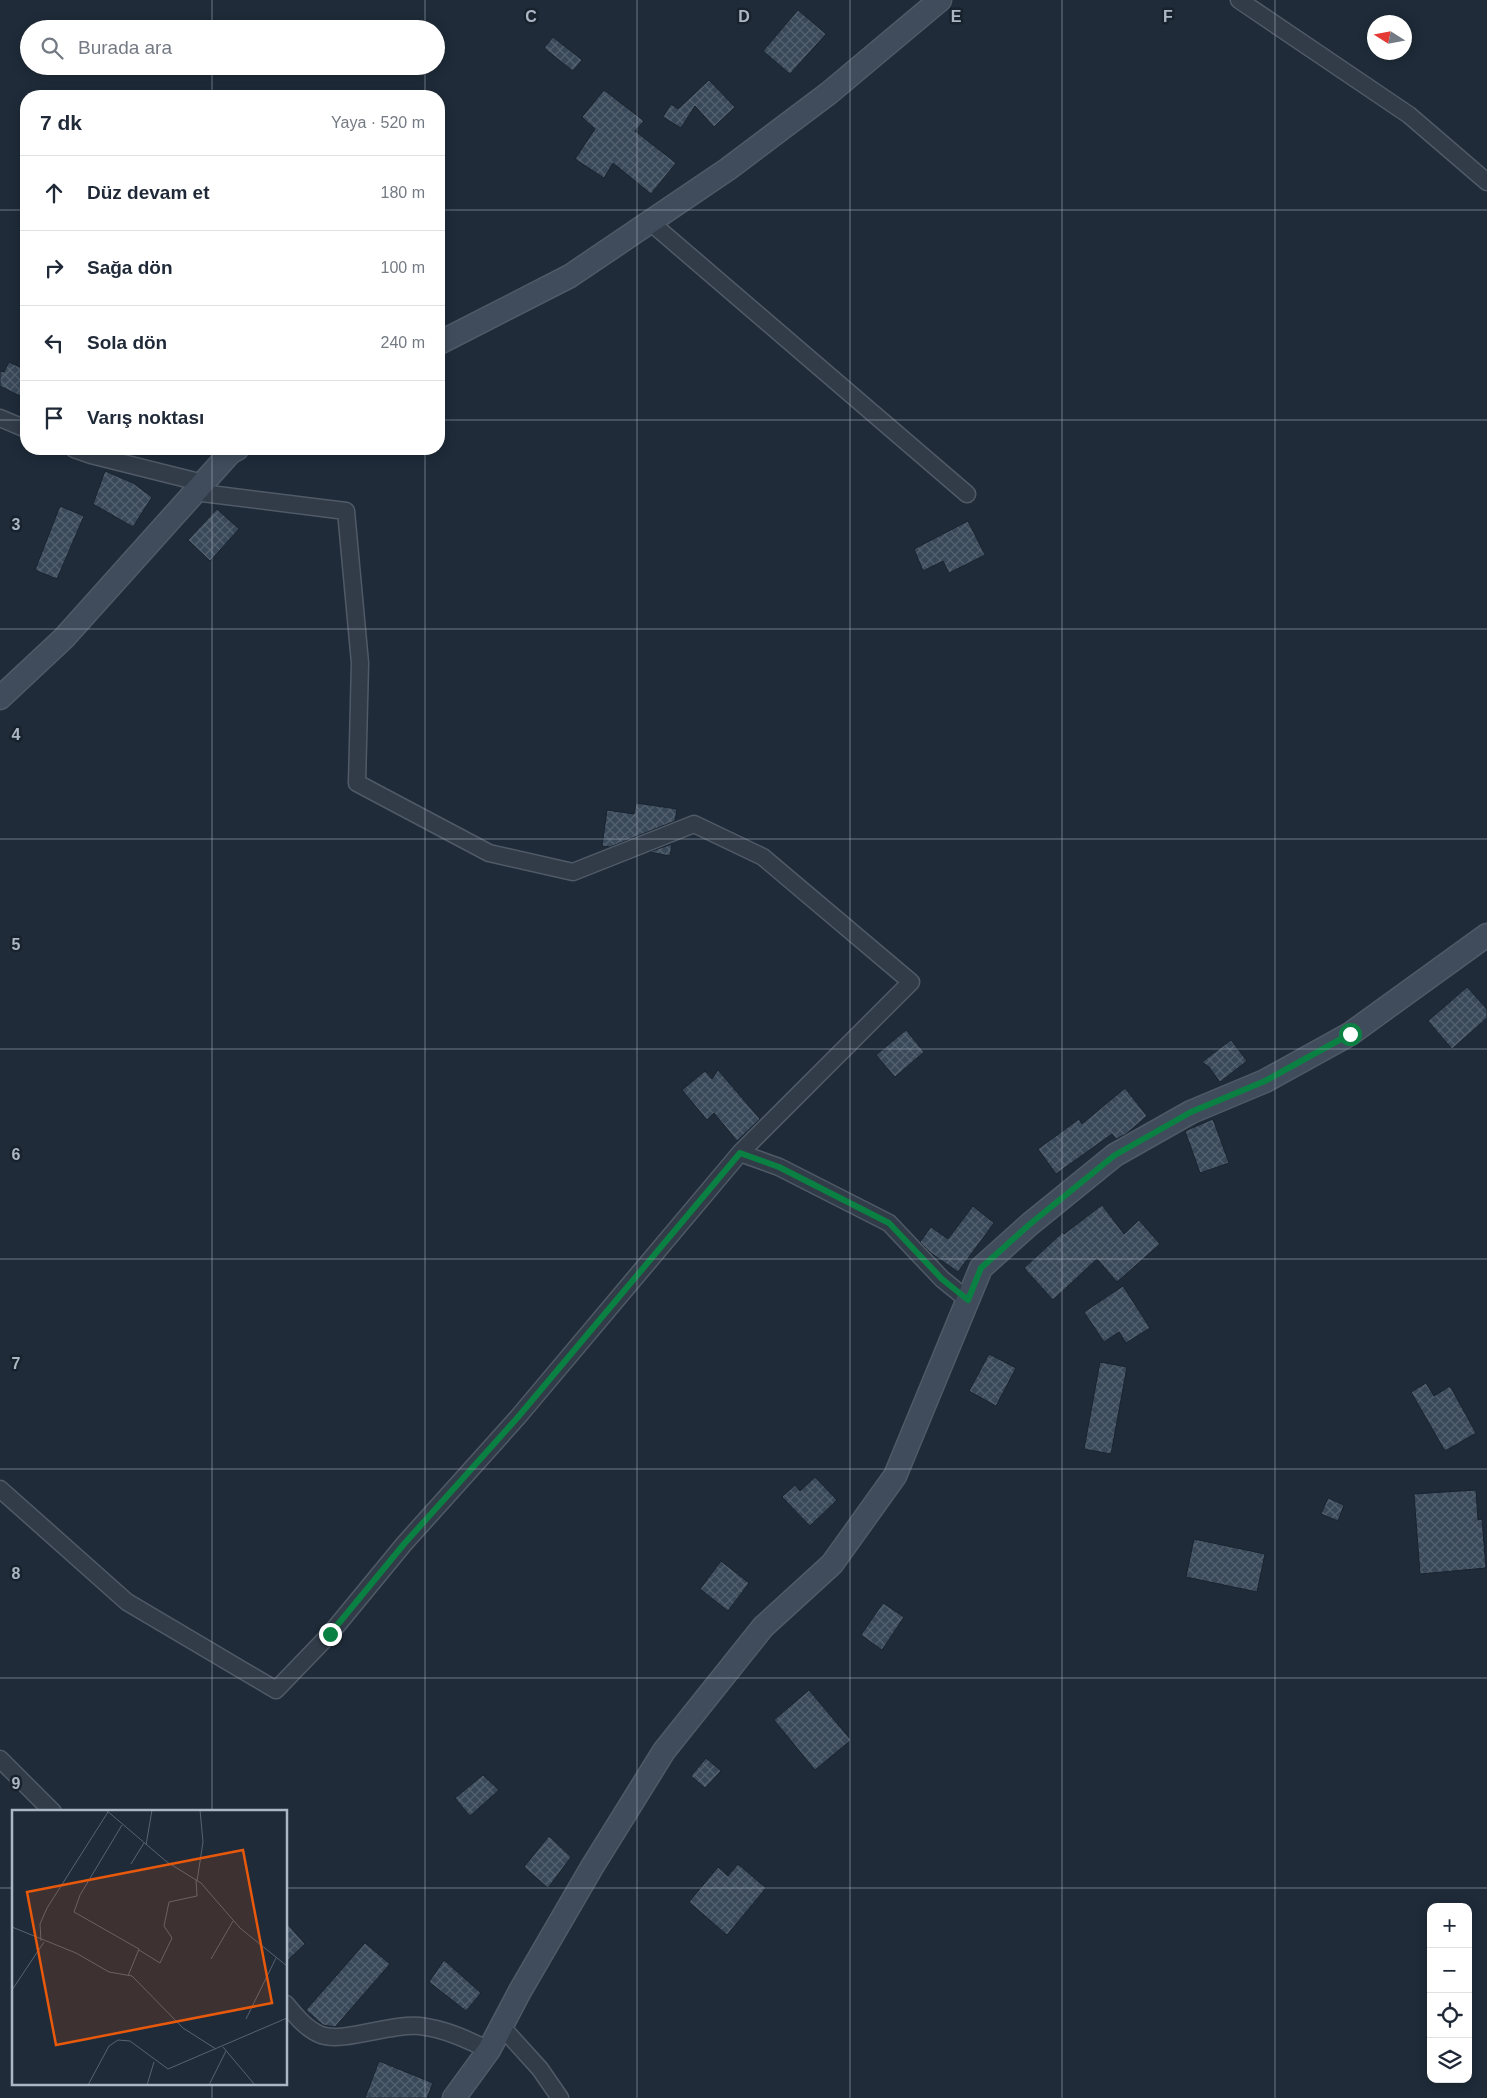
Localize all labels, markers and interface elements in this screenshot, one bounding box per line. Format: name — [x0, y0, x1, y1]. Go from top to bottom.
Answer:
text: C — [525, 8, 537, 25]
text: D — [738, 8, 750, 25]
text: E — [951, 8, 962, 25]
text: F — [1163, 8, 1173, 25]
north arrow — [1367, 15, 1412, 60]
search box — [20, 20, 445, 75]
icon: search — [38, 34, 66, 62]
text: Burada ara — [78, 37, 172, 58]
text: 7 dk — [40, 111, 82, 134]
text: Yaya · 520 m — [331, 114, 425, 131]
icon: ahead — [40, 179, 68, 207]
text: Düz devam et — [87, 182, 209, 203]
text: 180 m — [381, 184, 425, 201]
icon: right — [40, 254, 68, 282]
text: Sağa dön — [87, 257, 173, 278]
text: 100 m — [381, 259, 425, 276]
icon: left — [40, 329, 68, 357]
text: Sola dön — [87, 332, 167, 353]
text: 240 m — [381, 334, 425, 351]
icon: arrive — [40, 404, 68, 432]
text: Varış noktası — [87, 407, 204, 428]
text: 3 — [12, 516, 21, 533]
text: 4 — [12, 726, 21, 743]
text: 5 — [12, 936, 21, 953]
route start — [1339, 1023, 1362, 1046]
text: 6 — [12, 1146, 21, 1163]
text: 7 — [12, 1355, 21, 1372]
text: 8 — [12, 1565, 21, 1582]
route end — [319, 1623, 342, 1646]
text: 9 — [12, 1775, 21, 1792]
inset map — [12, 1810, 288, 2086]
map controls — [1427, 1903, 1472, 2083]
button: + — [1427, 1903, 1472, 1948]
button: − — [1427, 1948, 1472, 1993]
button: locate — [1427, 1993, 1472, 2038]
button: layers — [1427, 2038, 1472, 2083]

